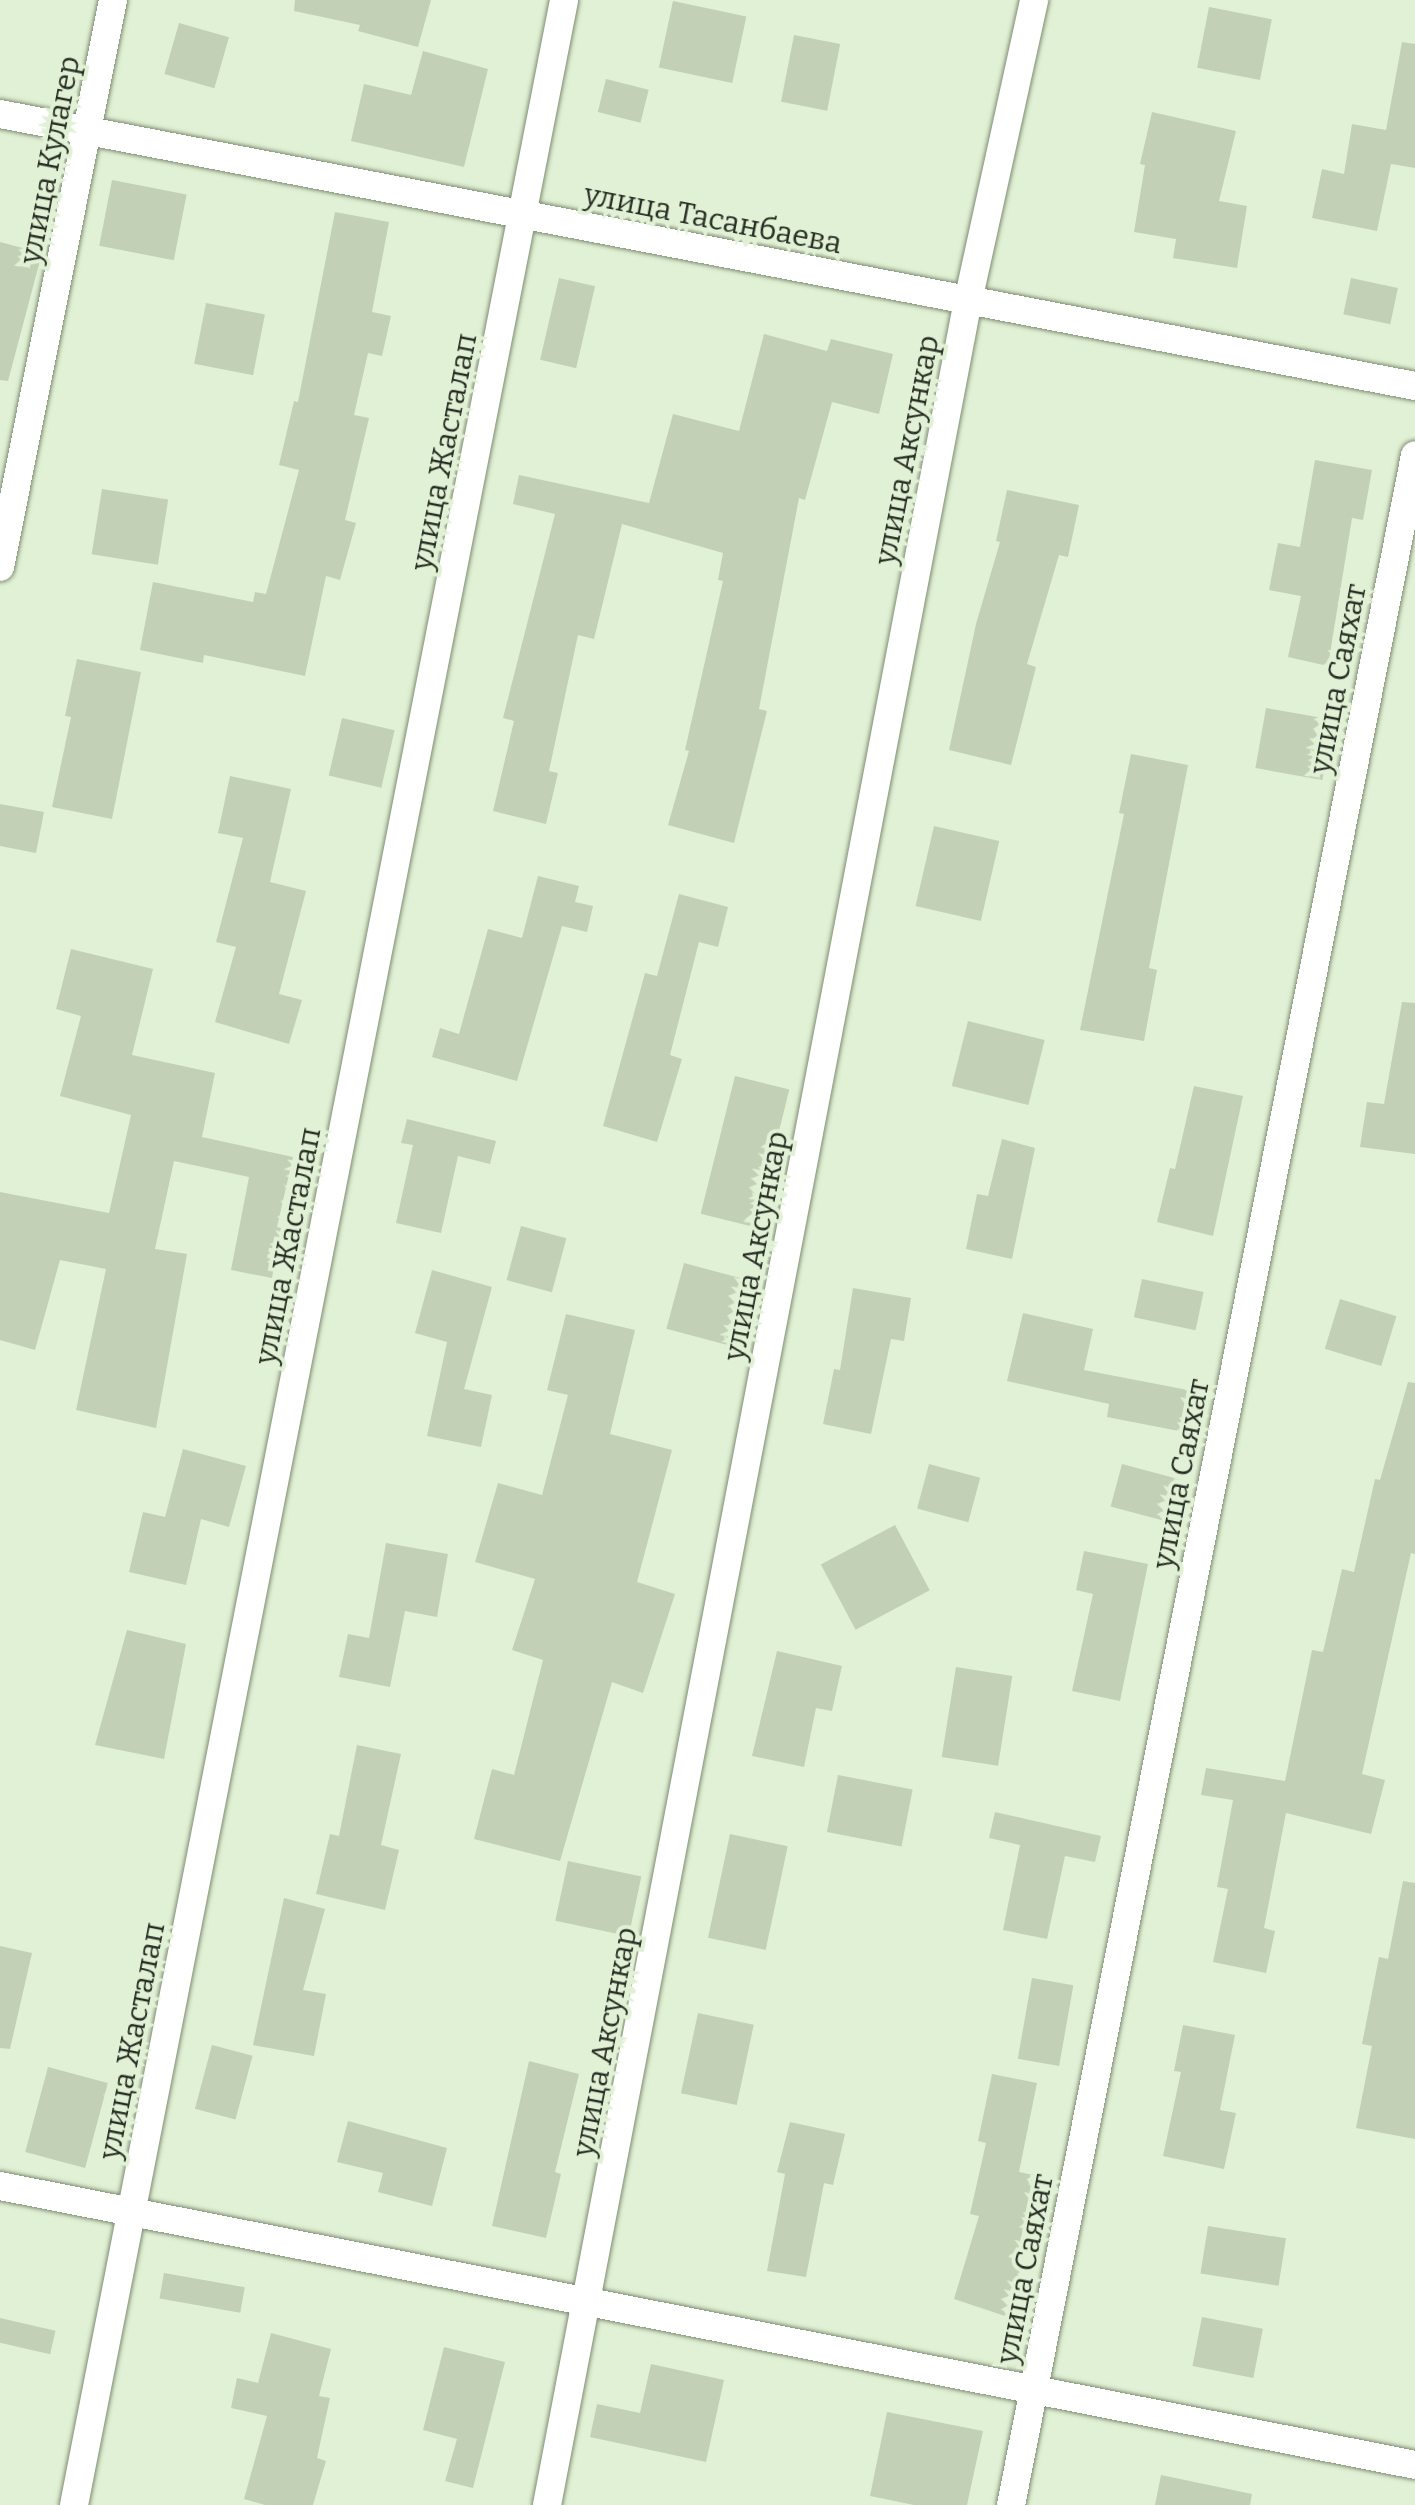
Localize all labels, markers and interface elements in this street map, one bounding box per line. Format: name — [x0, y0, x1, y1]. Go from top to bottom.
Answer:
street label: улица Кулагер — [12, 53, 88, 267]
street label: улица Тасанбаева — [581, 176, 845, 262]
street label: улица Жасталап — [403, 330, 485, 574]
street label: улица Аксункар — [867, 332, 947, 568]
street label: улица Саяхат — [1302, 581, 1374, 777]
street label: улица Жасталап — [247, 1124, 329, 1368]
street label: улица Аксункар — [716, 1128, 796, 1364]
street label: улица Саяхат — [1145, 1376, 1217, 1572]
street label: улица Жасталап — [91, 1919, 173, 2163]
street label: улица Аксункар — [565, 1924, 645, 2160]
street label: улица Саяхат — [989, 2171, 1061, 2367]

